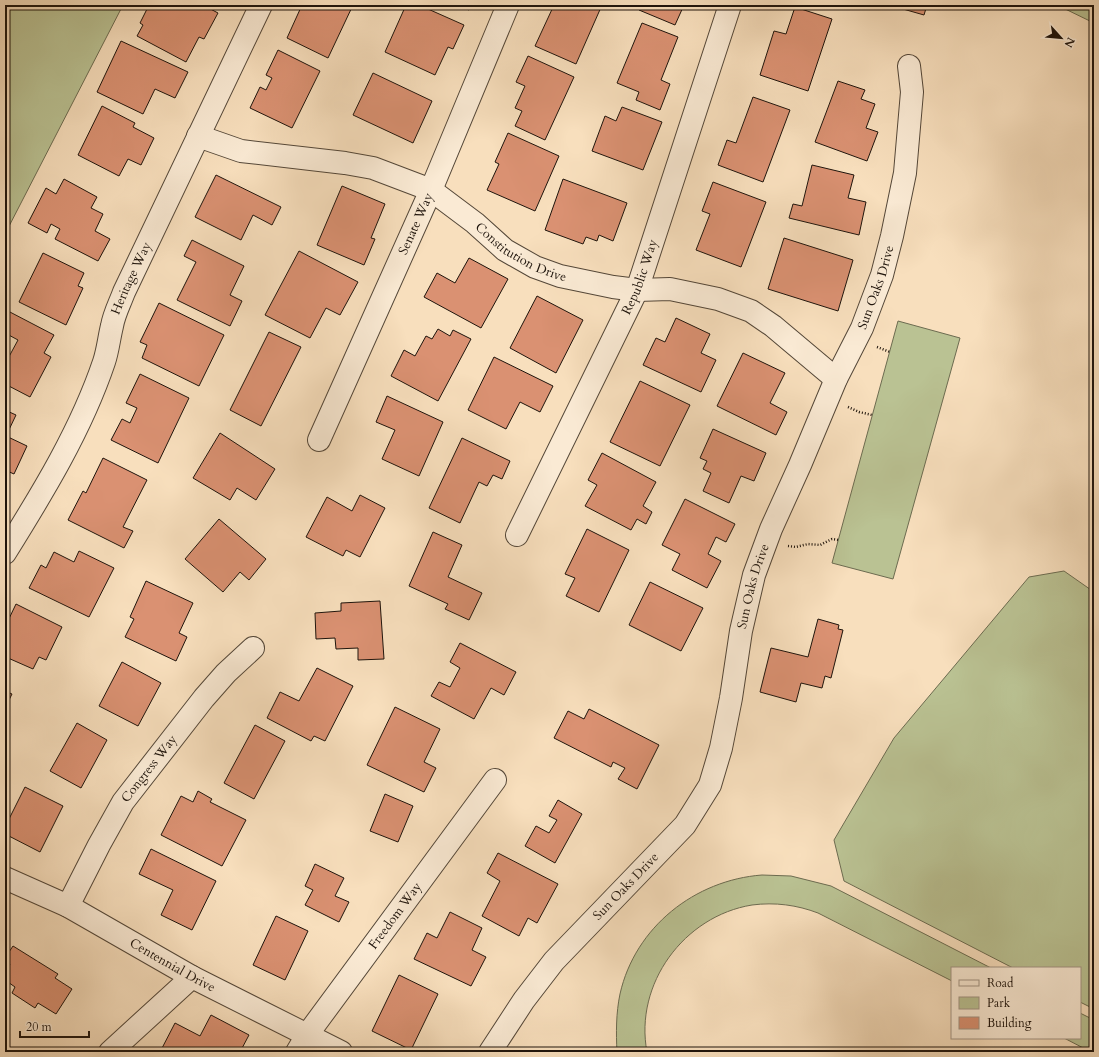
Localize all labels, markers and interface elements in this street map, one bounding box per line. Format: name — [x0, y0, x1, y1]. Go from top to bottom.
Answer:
north arrow — [1041, 18, 1081, 58]
text: N — [1060, 35, 1078, 50]
street label: Senate Way — [394, 190, 438, 257]
street label: Constitution Drive — [471, 218, 568, 286]
street label: Republic Way — [617, 237, 662, 318]
street label: Heritage Way — [107, 239, 156, 317]
street label: Sun Oaks Drive — [853, 243, 898, 332]
street label: Sun Oaks Drive — [733, 541, 774, 631]
street label: Congress Way — [117, 731, 181, 806]
street label: Sun Oaks Drive — [589, 848, 663, 924]
street label: Freedom Way — [364, 878, 426, 953]
street label: Centennial Drive — [126, 934, 218, 996]
legend — [951, 967, 1081, 1039]
text: Road — [987, 975, 1014, 991]
text: Park — [987, 995, 1011, 1011]
scale bar — [20, 1013, 89, 1039]
text: Building — [987, 1015, 1032, 1031]
text: 20 m — [26, 1019, 53, 1035]

